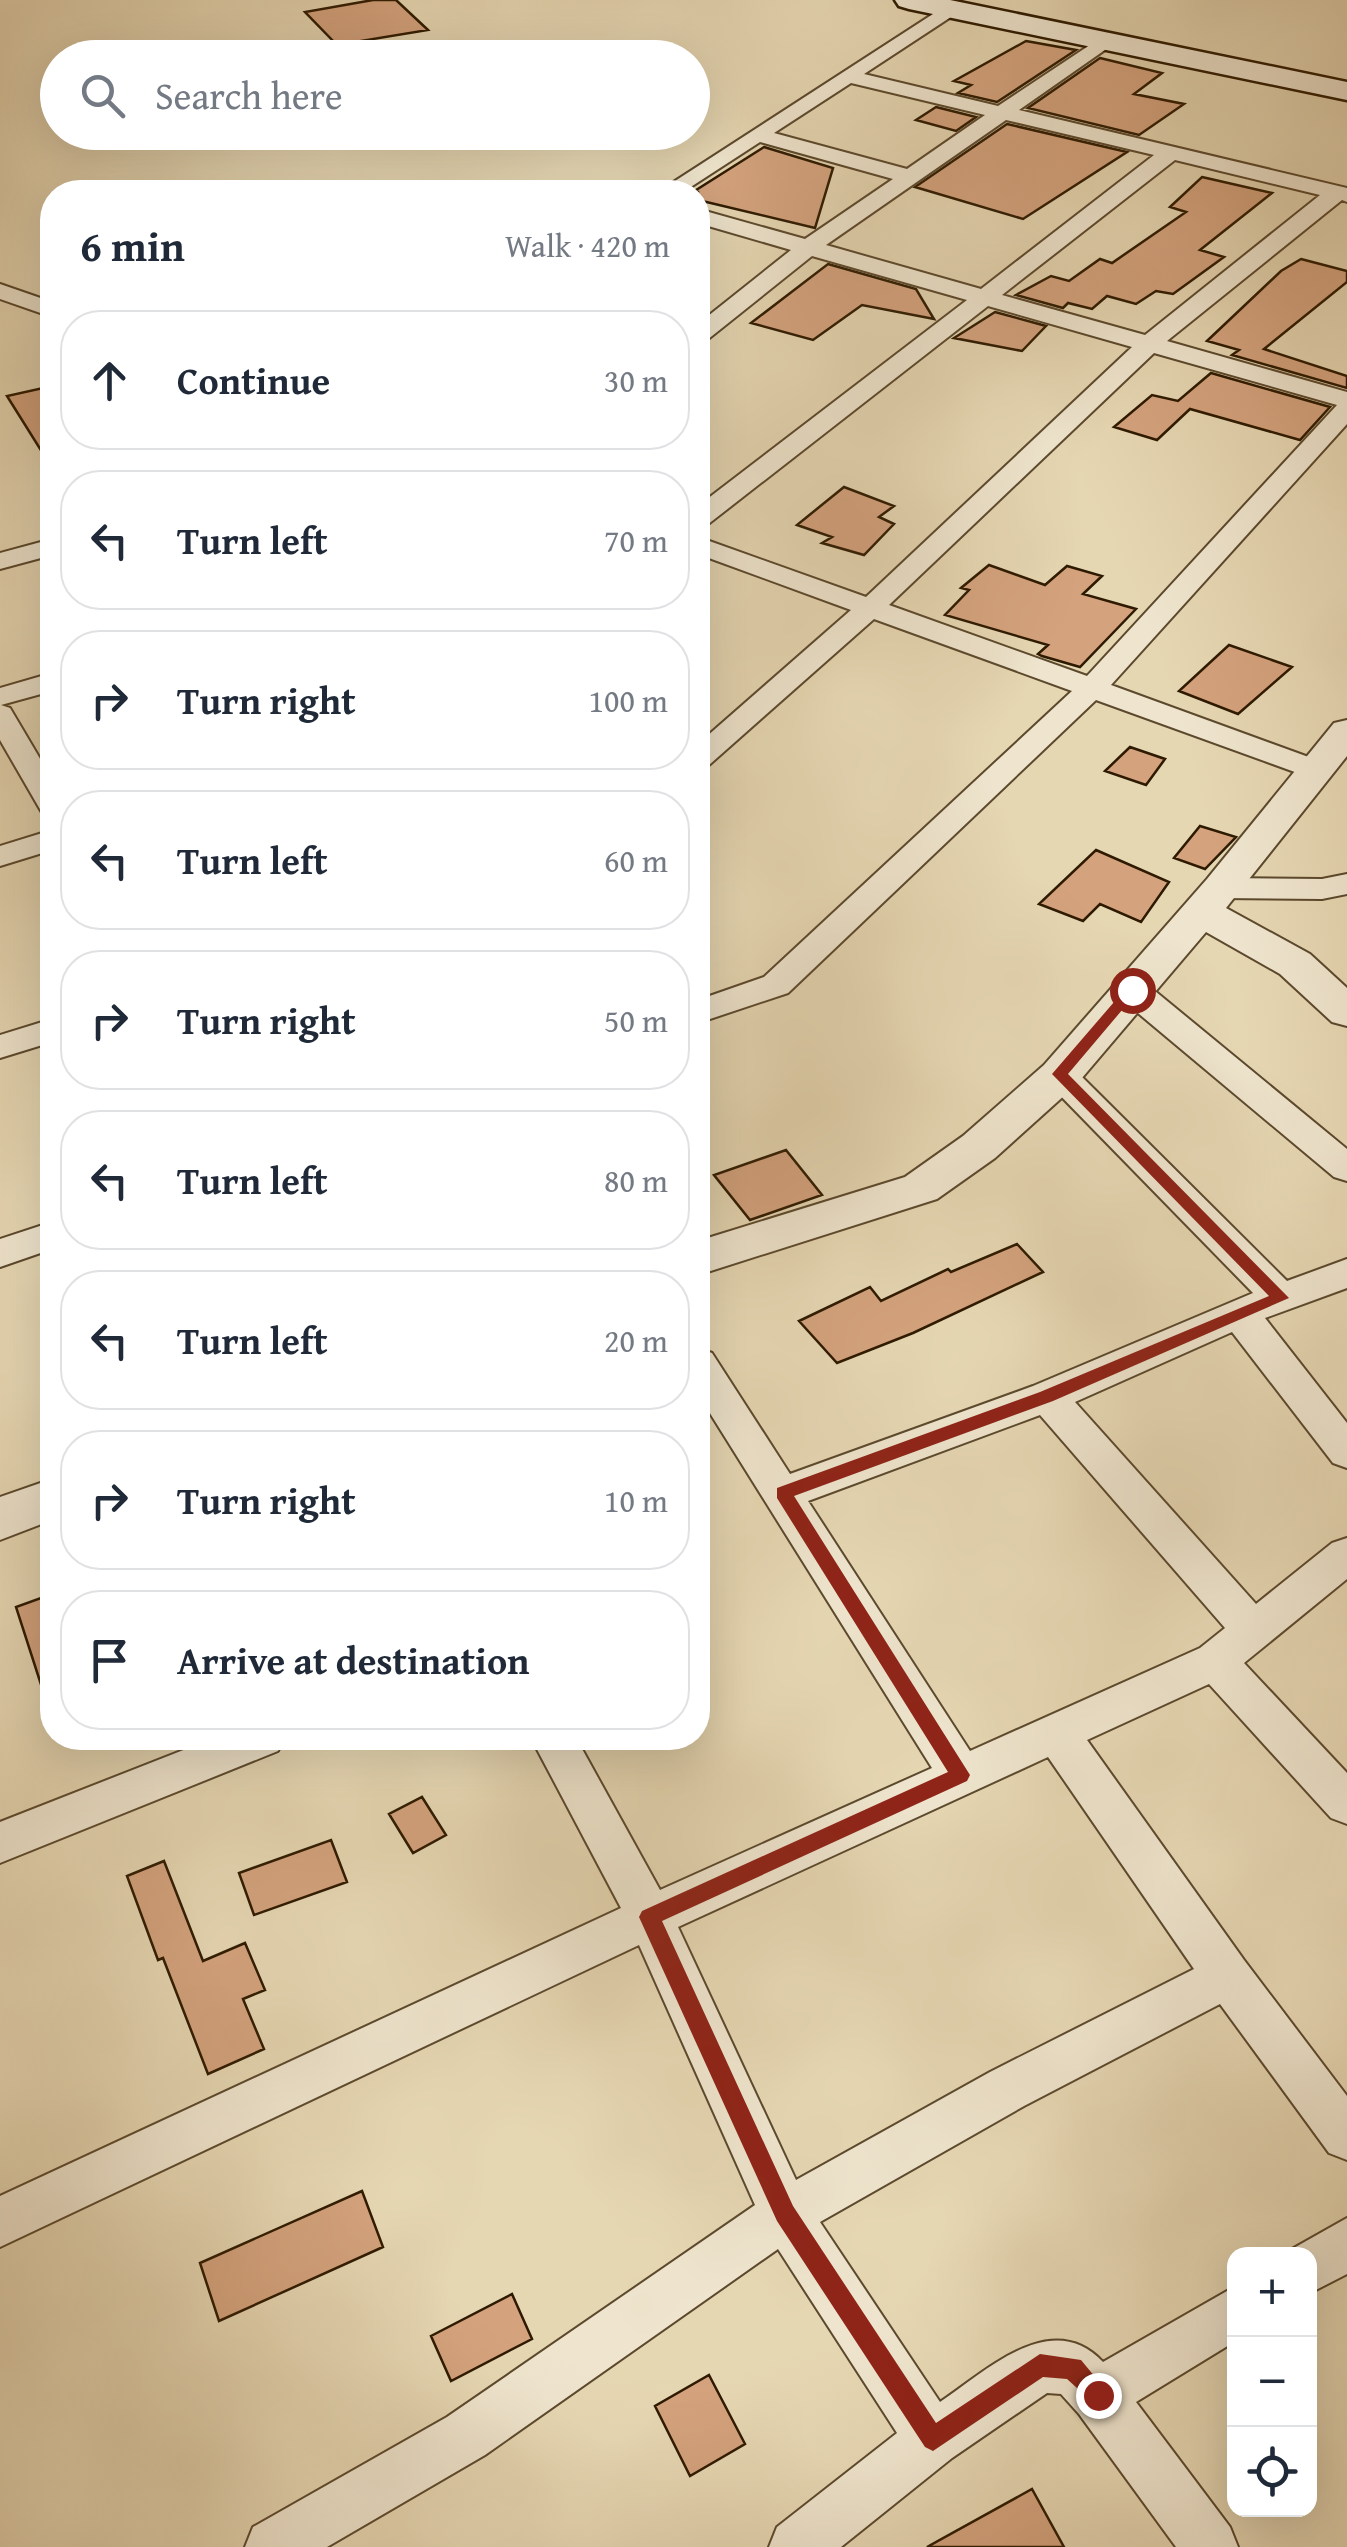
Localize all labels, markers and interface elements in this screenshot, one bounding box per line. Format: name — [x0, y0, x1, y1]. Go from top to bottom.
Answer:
search box — [40, 40, 710, 150]
text: Search here — [155, 67, 343, 123]
icon: search — [75, 68, 130, 123]
text: 6 min — [80, 215, 185, 276]
text: Walk · 420 m — [505, 222, 670, 269]
text: Continue — [177, 352, 330, 408]
icon: ahead — [82, 353, 137, 408]
text: 30 m — [604, 357, 668, 404]
text: Turn left — [177, 512, 328, 568]
icon: left — [82, 513, 137, 568]
text: 70 m — [604, 517, 668, 564]
text: Turn right — [177, 672, 356, 728]
icon: right — [82, 673, 137, 728]
text: 100 m — [589, 677, 668, 724]
text: Turn left — [177, 832, 328, 888]
icon: left — [82, 833, 137, 888]
text: 60 m — [604, 837, 668, 884]
route start — [1110, 968, 1156, 1014]
text: Turn right — [177, 992, 356, 1048]
icon: right — [82, 993, 137, 1048]
text: 50 m — [604, 997, 668, 1044]
text: Turn left — [177, 1152, 328, 1208]
icon: left — [82, 1153, 137, 1208]
text: 80 m — [604, 1157, 668, 1204]
text: Turn left — [177, 1312, 328, 1368]
icon: left — [82, 1313, 137, 1368]
text: 20 m — [604, 1317, 668, 1364]
text: Turn right — [177, 1472, 356, 1528]
icon: right — [82, 1473, 137, 1528]
text: 10 m — [604, 1477, 668, 1524]
text: Arrive at destination — [177, 1632, 530, 1688]
icon: arrive — [82, 1633, 137, 1688]
map controls — [1227, 2247, 1317, 2517]
button: + — [1227, 2247, 1317, 2337]
button: − — [1227, 2337, 1317, 2427]
route end — [1076, 2373, 1122, 2419]
button: locate — [1227, 2427, 1317, 2517]

